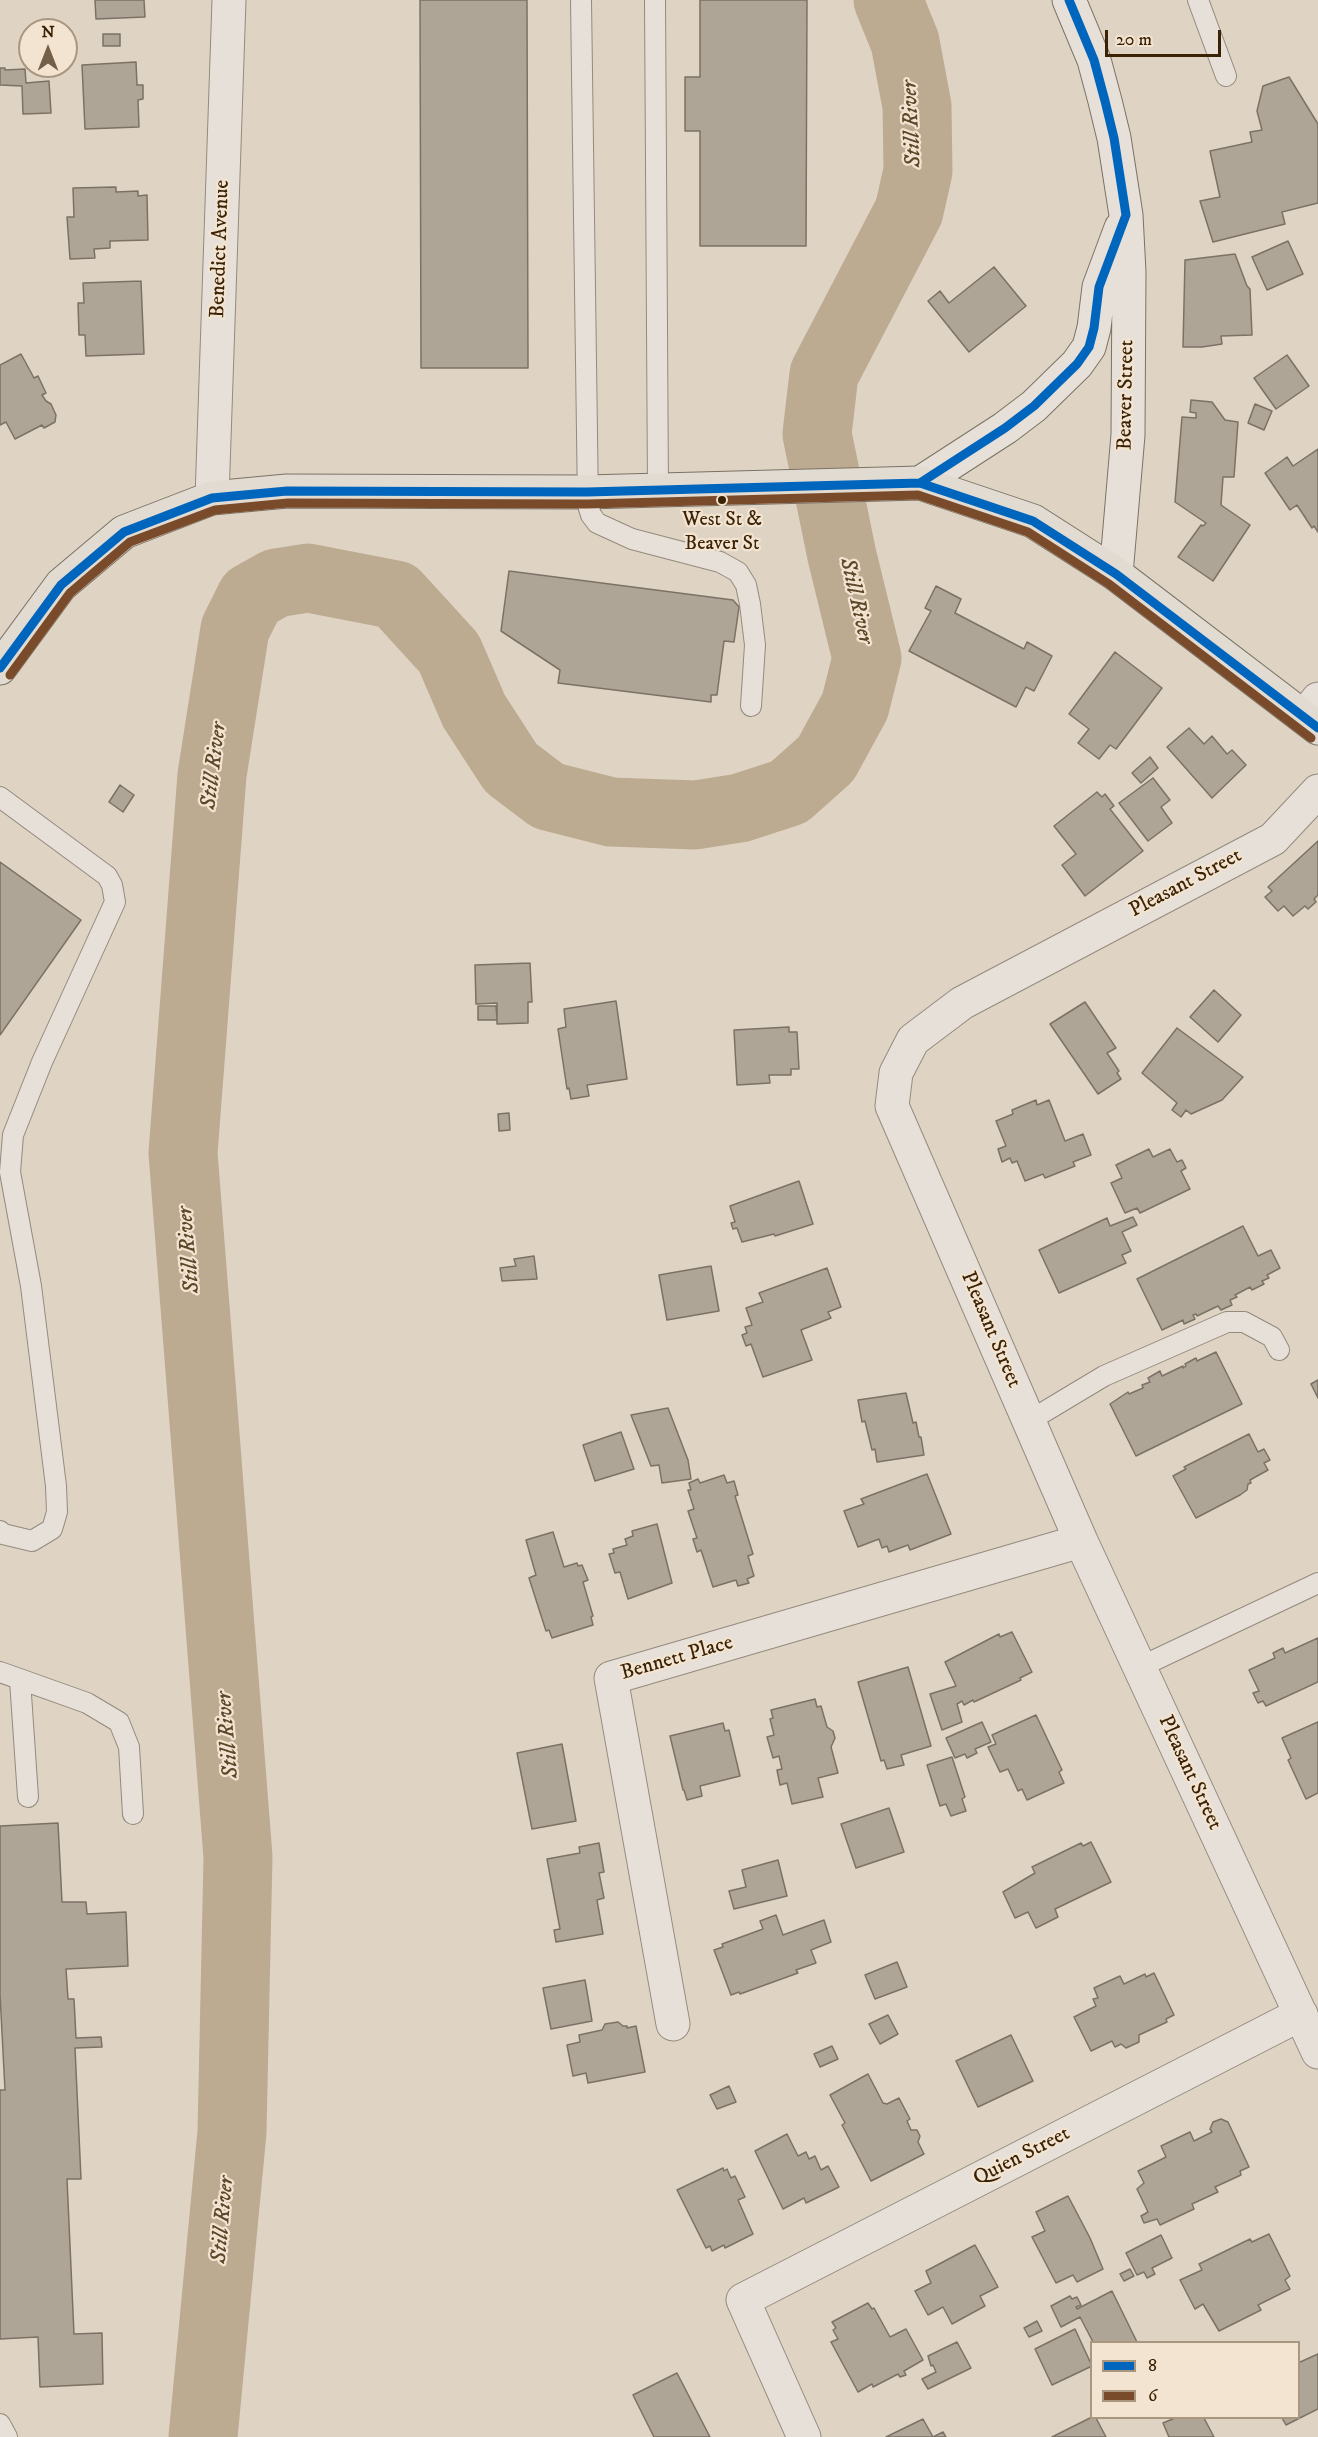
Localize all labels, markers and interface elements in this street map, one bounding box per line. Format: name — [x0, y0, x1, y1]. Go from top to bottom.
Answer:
north arrow — [18, 18, 78, 78]
scale bar — [1108, 18, 1224, 56]
text: N — [41, 22, 55, 42]
text: 20 m — [1116, 29, 1152, 51]
water label: Still River — [898, 80, 928, 168]
street label: Benedict Avenue — [206, 179, 236, 319]
street label: Beaver Street — [1113, 339, 1141, 451]
marker: West St & Beaver St — [716, 494, 728, 506]
place label: West St & Beaver St — [682, 509, 762, 556]
water label: Still River — [832, 555, 878, 647]
water label: Still River — [197, 721, 233, 811]
street label: Pleasant Street — [1126, 844, 1246, 924]
water label: Still River — [173, 1205, 207, 1295]
street label: Pleasant Street — [954, 1268, 1026, 1392]
street label: Bennett Place — [618, 1631, 736, 1687]
water label: Still River — [212, 1690, 246, 1780]
street label: Pleasant Street — [1151, 1712, 1227, 1834]
street label: Quien Street — [970, 2122, 1074, 2192]
water label: Still River — [207, 2175, 241, 2265]
legend — [1090, 2341, 1300, 2419]
text: 8 — [1148, 2355, 1157, 2377]
text: 6 — [1148, 2385, 1157, 2407]

